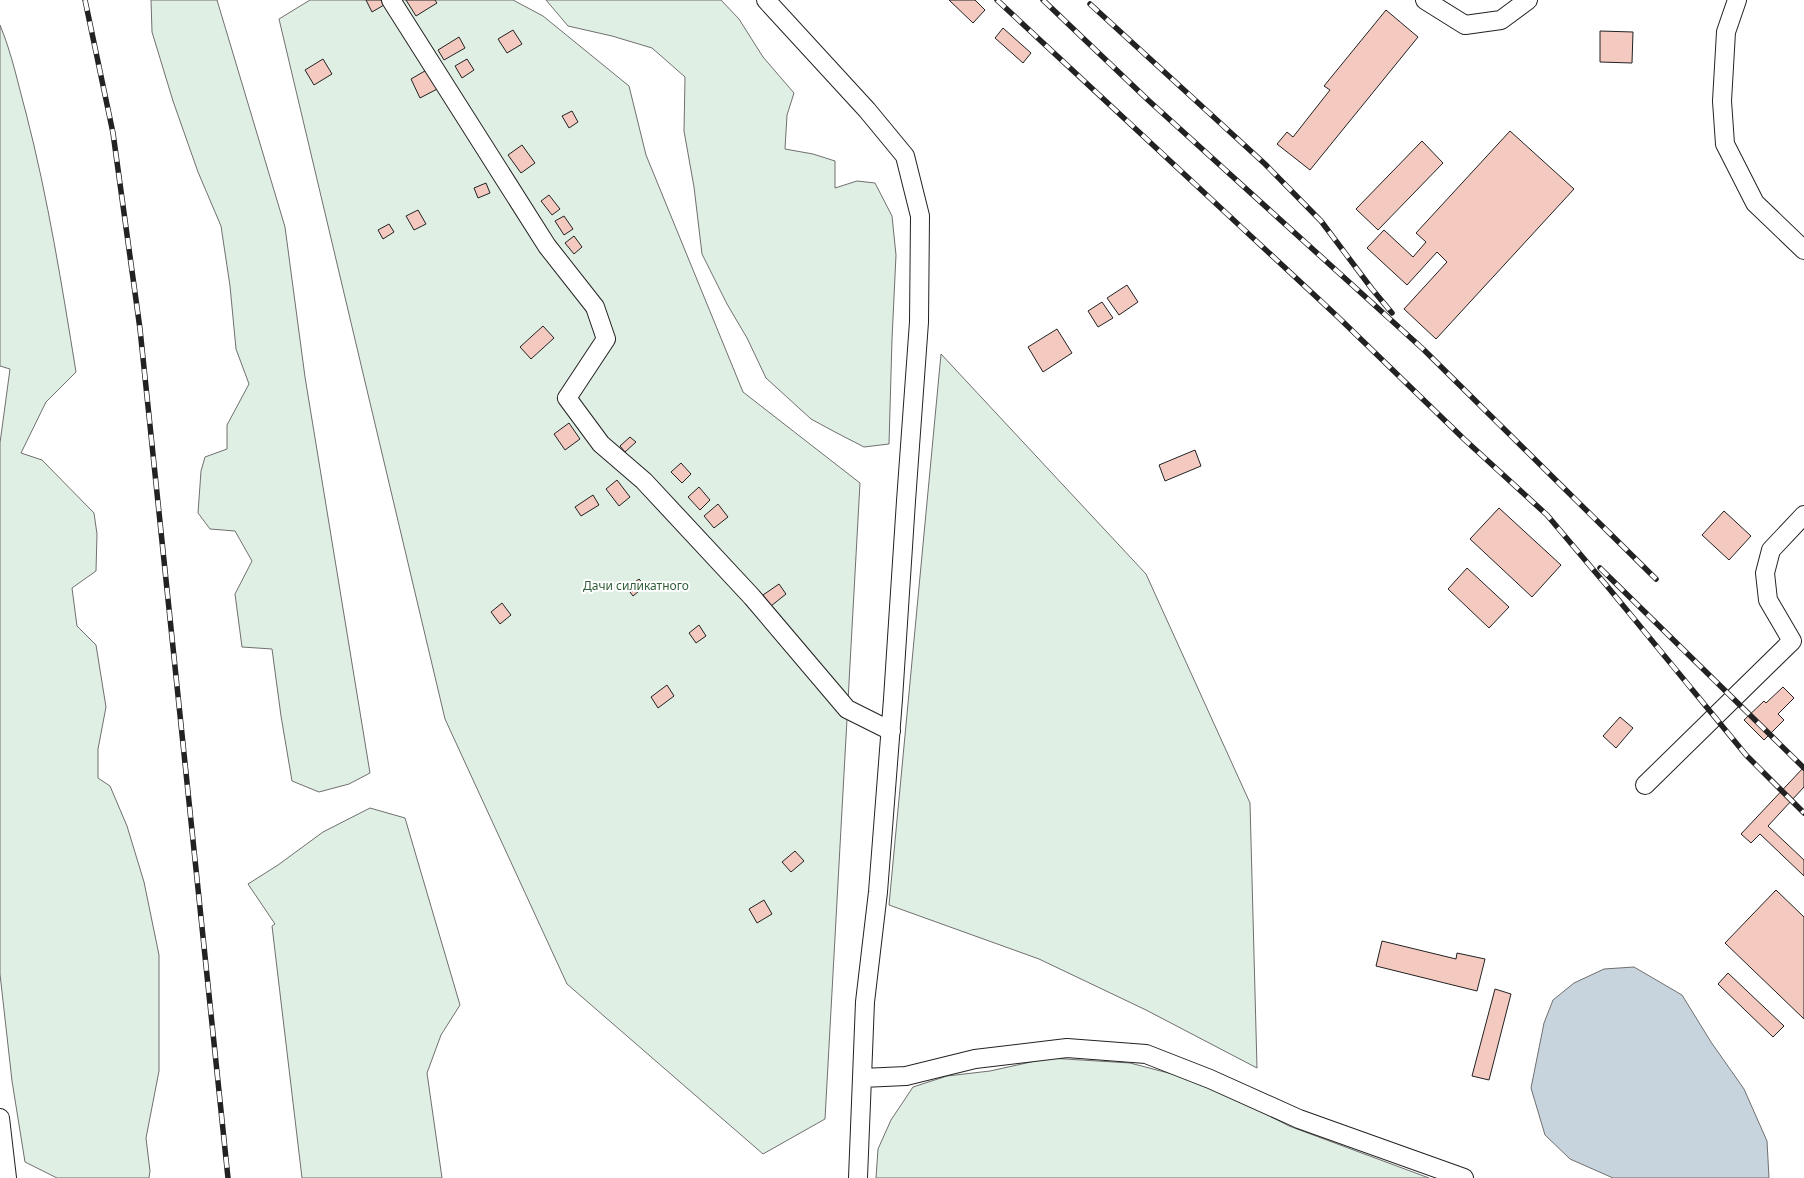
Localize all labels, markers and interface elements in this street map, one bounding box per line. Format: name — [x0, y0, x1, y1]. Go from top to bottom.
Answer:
park label: Дачи силикатного — [583, 577, 689, 594]

